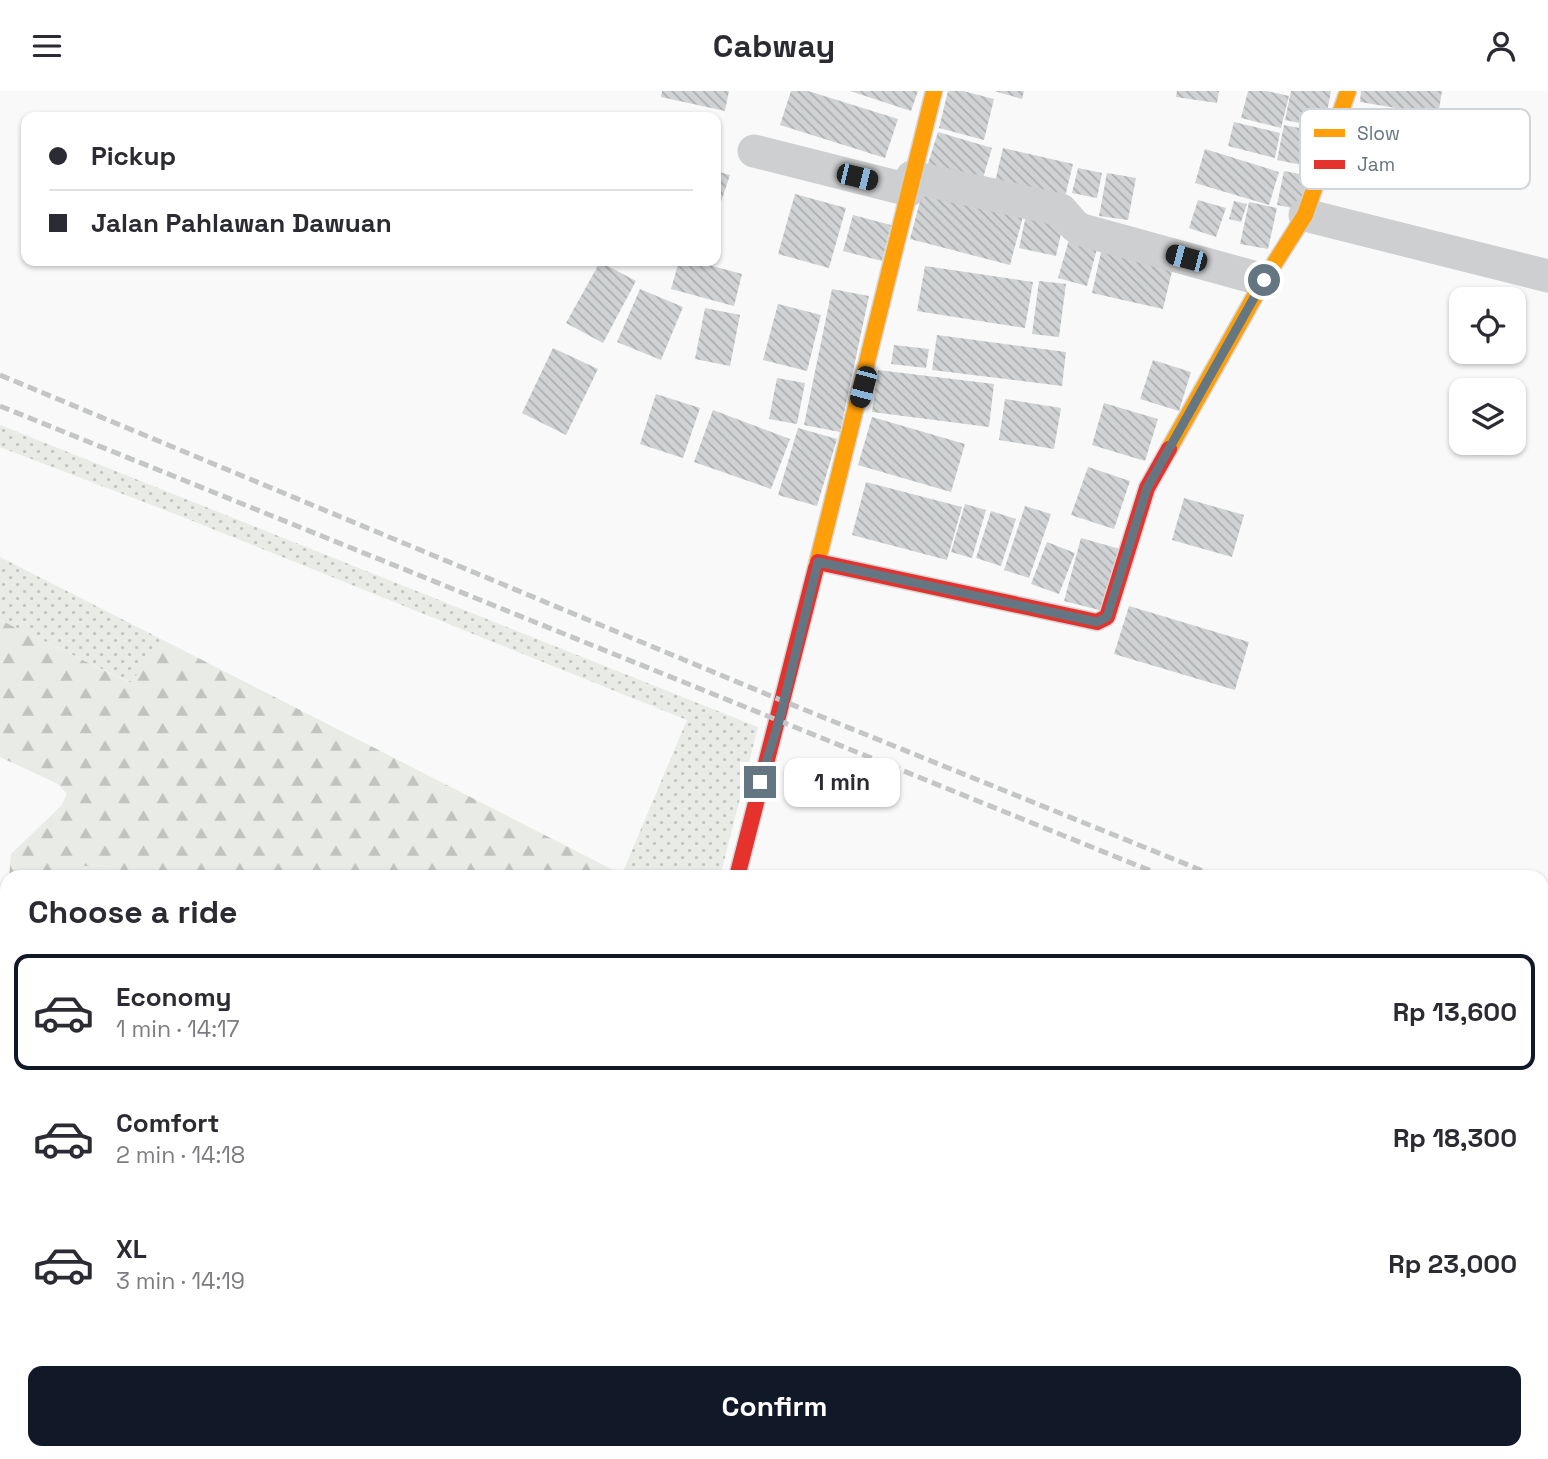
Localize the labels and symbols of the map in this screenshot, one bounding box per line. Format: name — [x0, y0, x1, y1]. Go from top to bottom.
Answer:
legend — [1300, 109, 1530, 189]
text: Slow — [1357, 121, 1400, 146]
text: Jam — [1357, 152, 1395, 177]
car — [835, 162, 880, 192]
car — [1163, 242, 1210, 274]
route start — [1248, 264, 1280, 296]
car — [848, 364, 879, 410]
callout: 1 min — [784, 757, 900, 807]
route end — [744, 766, 776, 798]

